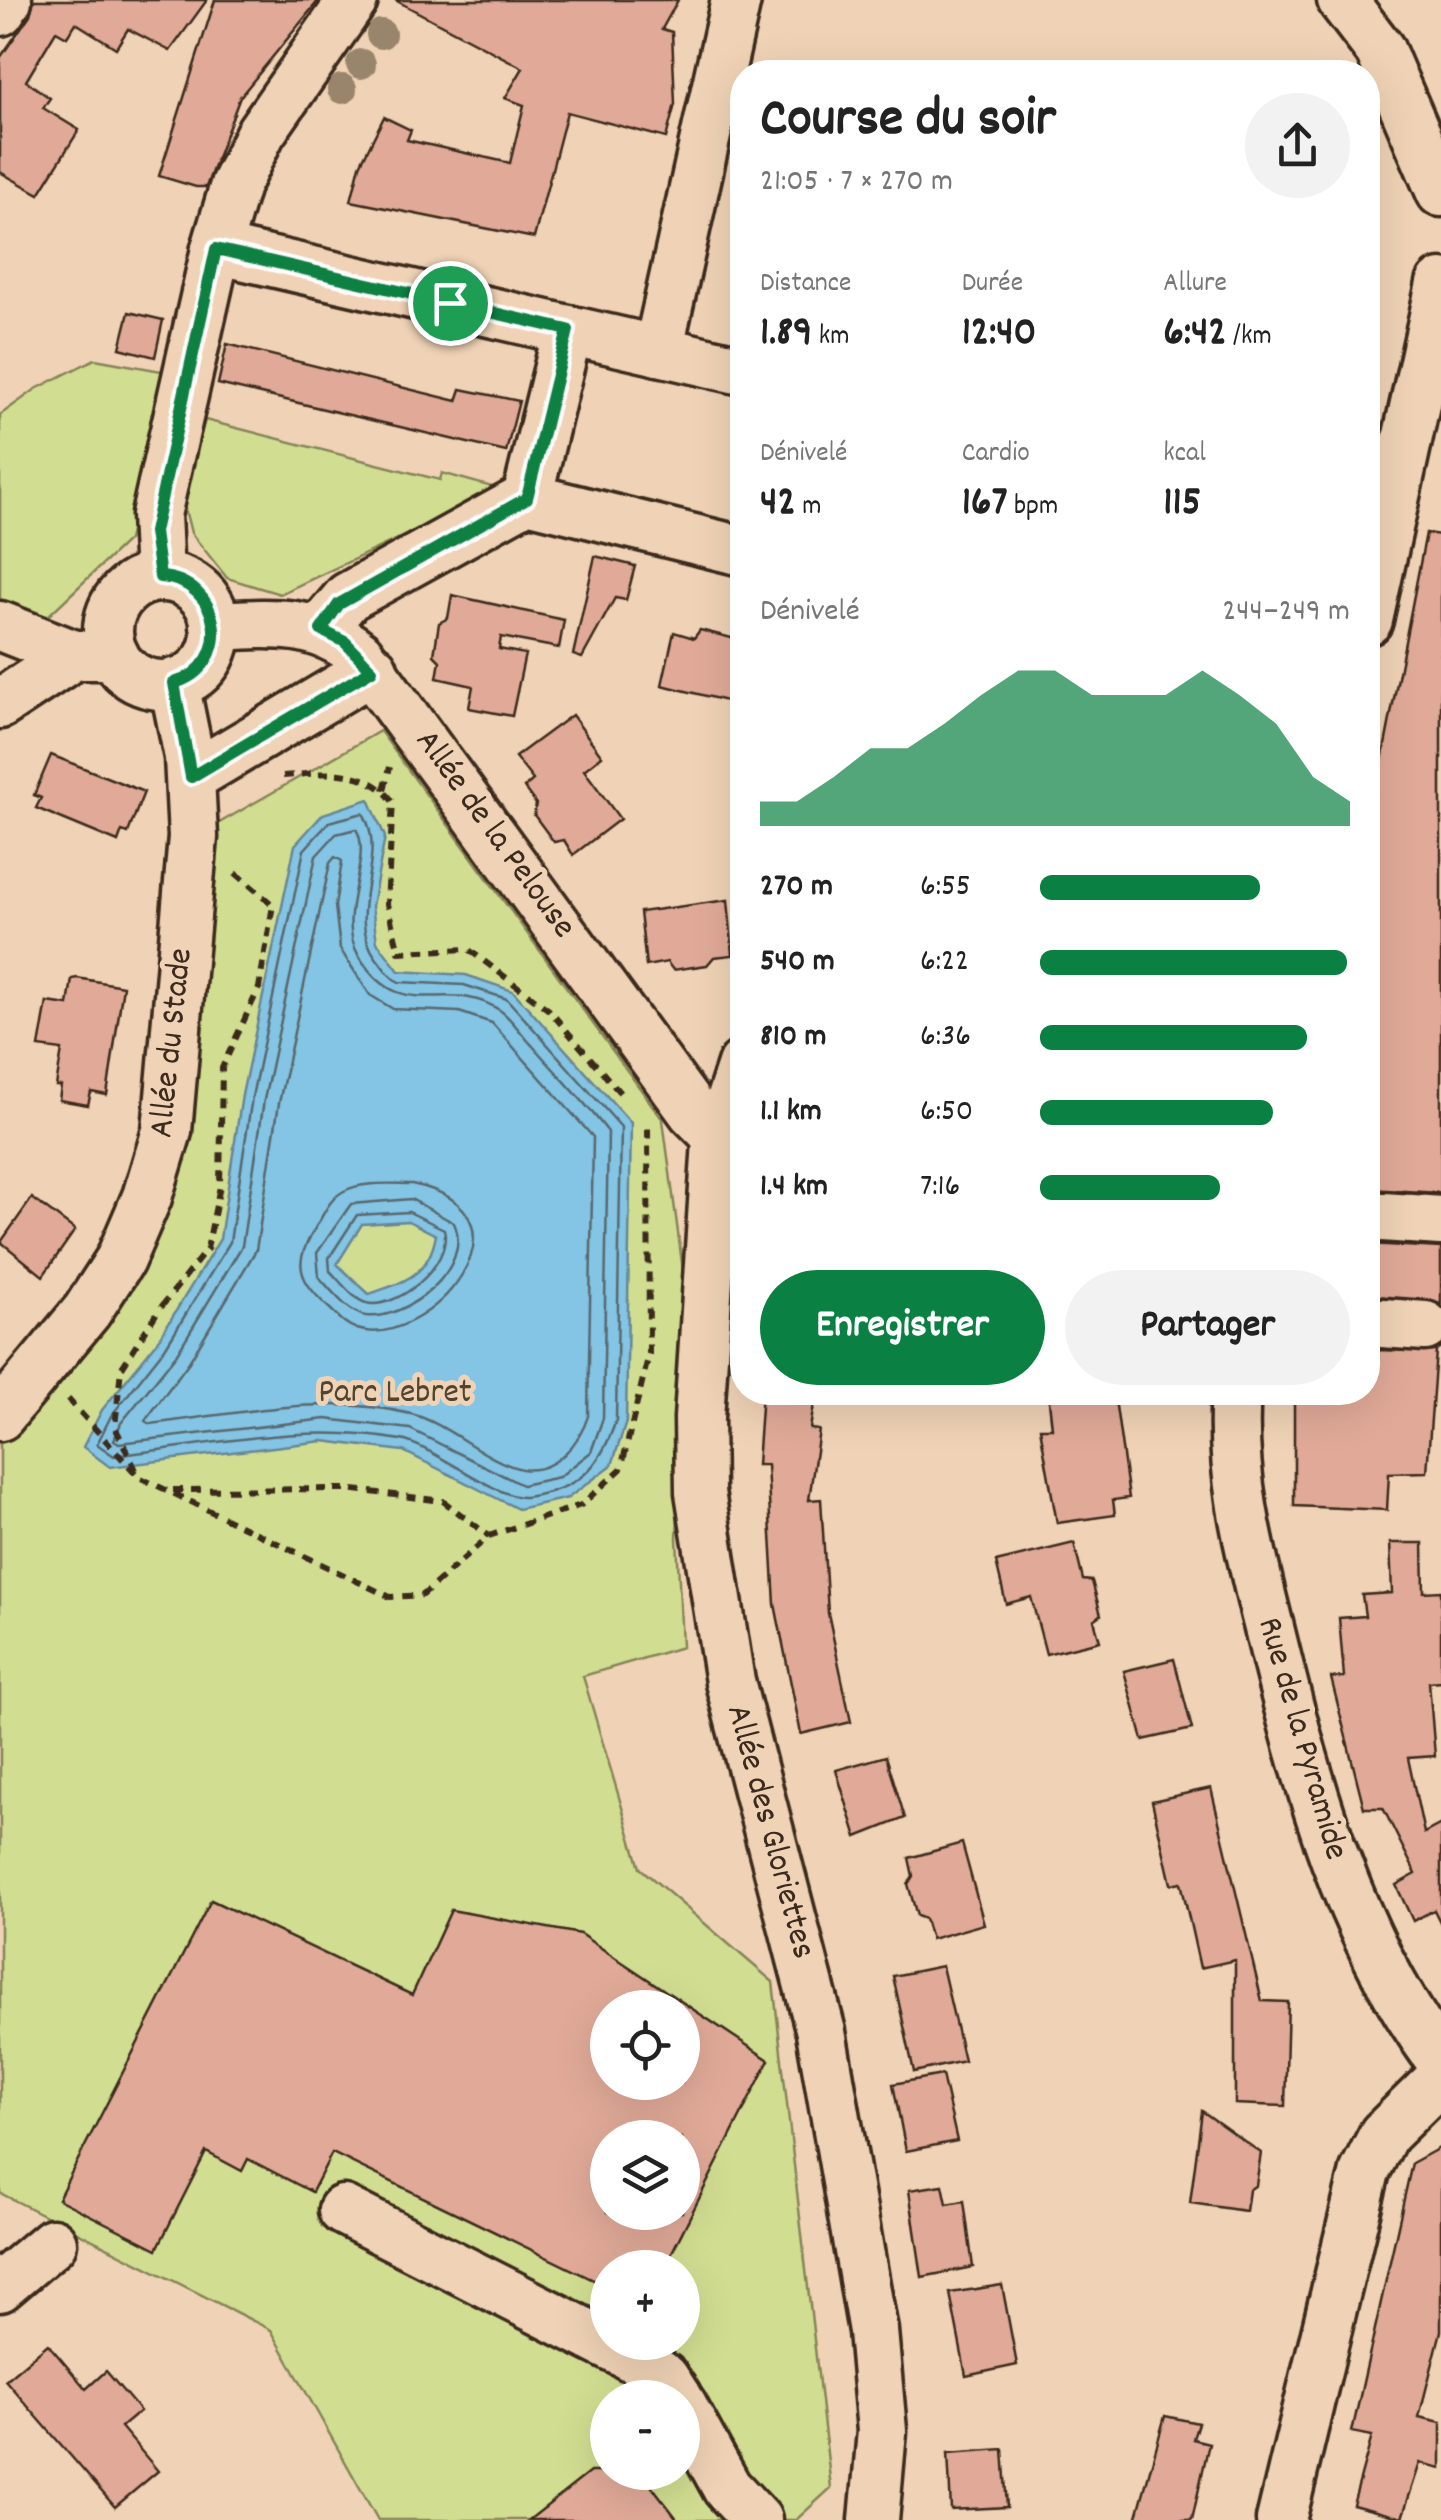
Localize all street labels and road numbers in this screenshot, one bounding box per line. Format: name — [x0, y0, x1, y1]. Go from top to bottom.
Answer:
street label: Allée de la Pelouse — [401, 720, 587, 950]
street label: Allée du Stade — [138, 946, 208, 1140]
street label: Rue de la Pyramide — [1243, 1612, 1359, 1866]
street label: Allée des Gloriettes — [711, 1699, 827, 1965]

